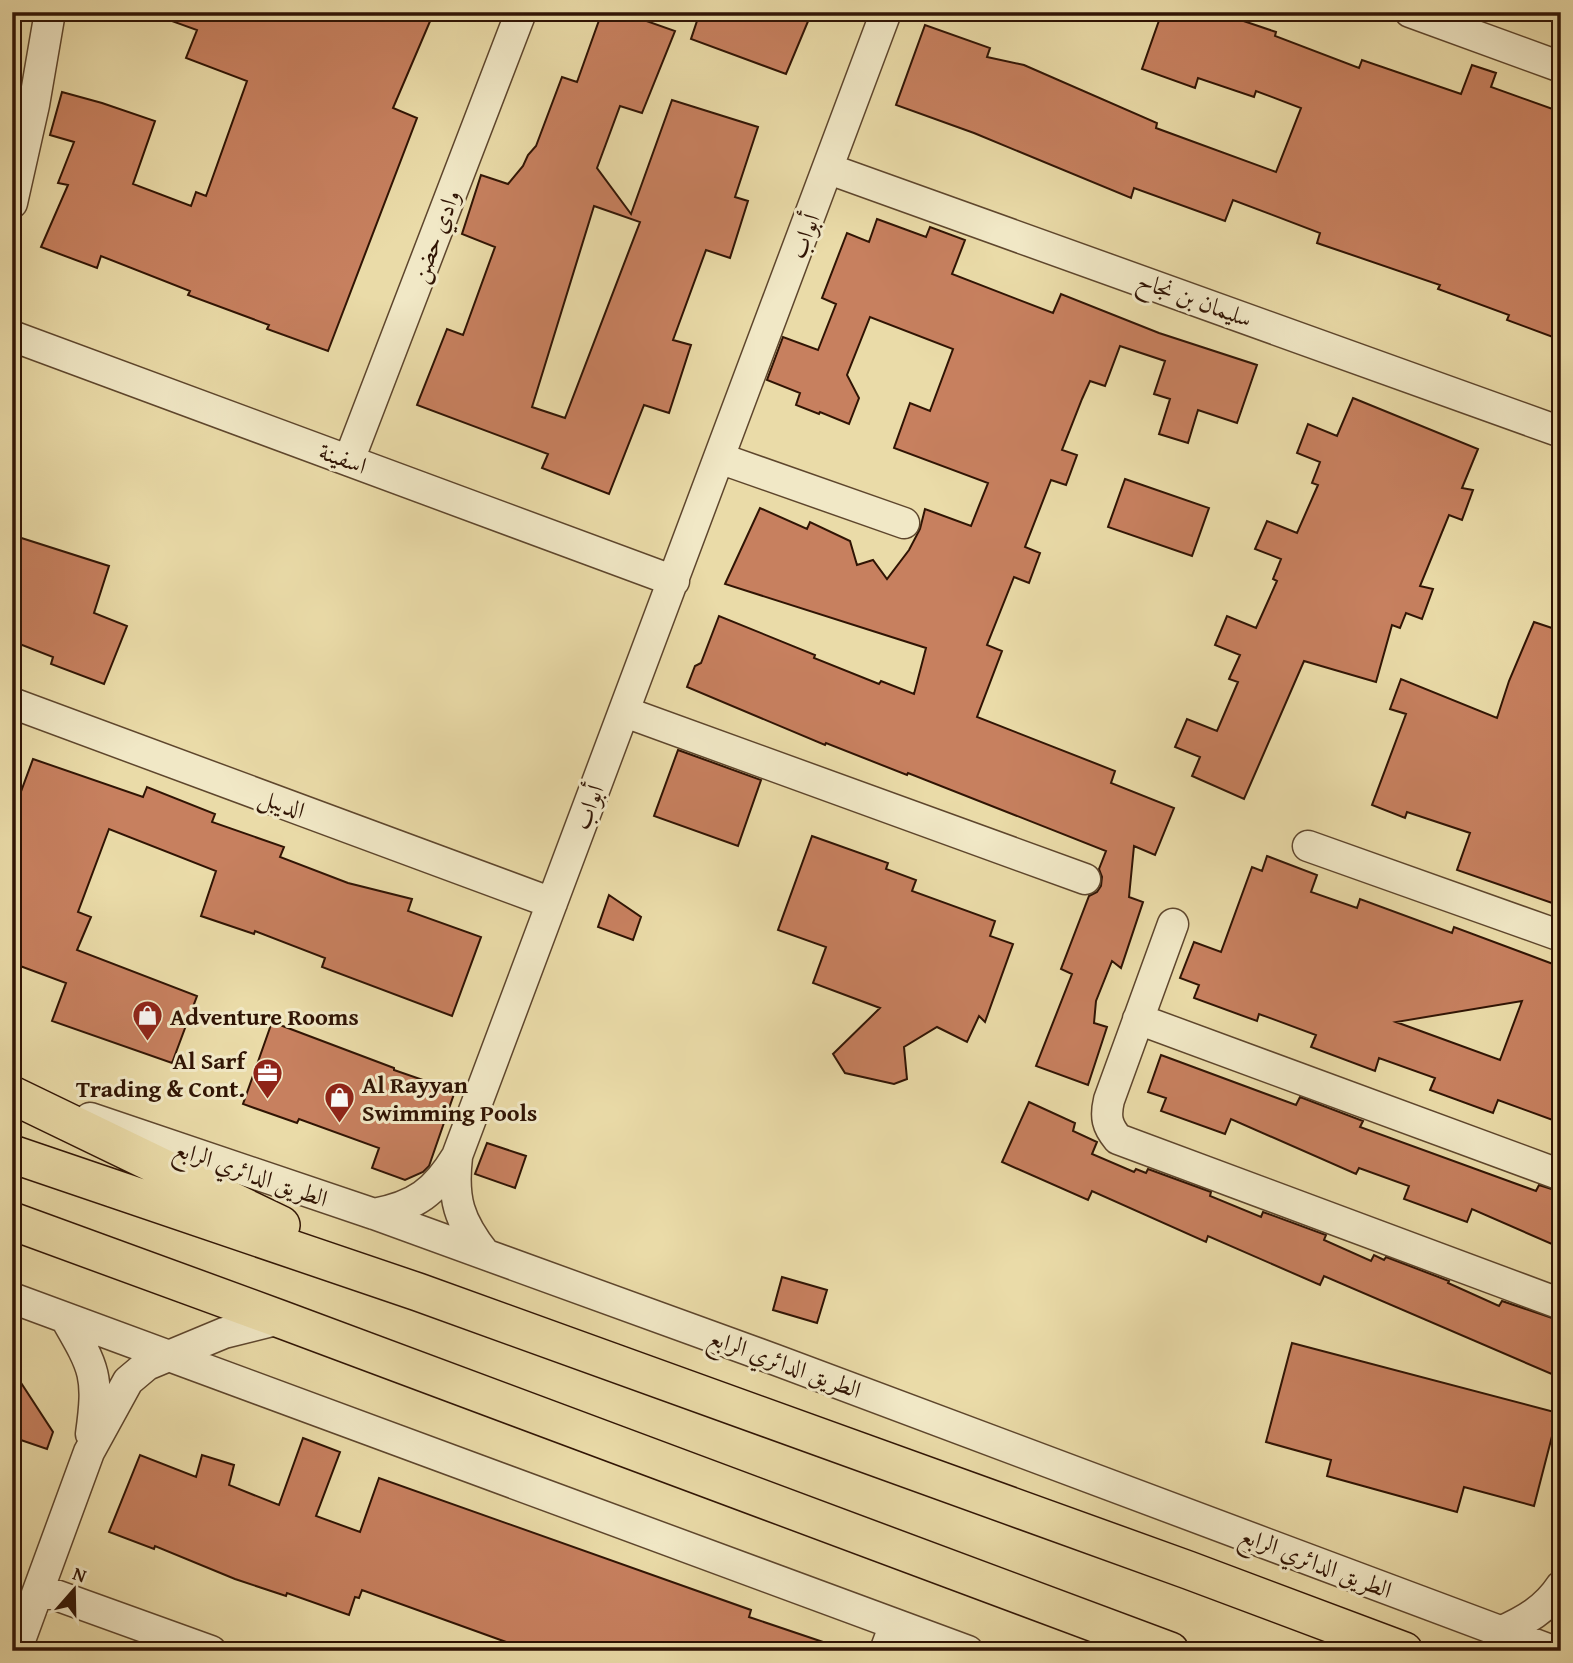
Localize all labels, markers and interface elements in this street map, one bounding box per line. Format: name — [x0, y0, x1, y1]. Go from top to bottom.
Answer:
street label: وادي حضن — [401, 184, 471, 288]
street label: أبواب — [779, 208, 829, 264]
street label: سليمان بن نجاح — [1131, 262, 1257, 340]
street label: اسفينة — [314, 433, 372, 483]
street label: الديبل — [254, 779, 310, 827]
street label: أبواب — [563, 779, 613, 835]
shop icon: Adventure Rooms — [130, 999, 164, 1043]
place label: Adventure Rooms — [170, 999, 359, 1034]
place label: Al Sarf Trading & Cont. — [76, 1043, 248, 1106]
office icon: Al Sarf Trading & Cont. — [251, 1057, 285, 1101]
place label: Al Rayyan Swimming Pools — [362, 1067, 537, 1130]
shop icon: Al Rayyan Swimming Pools — [322, 1081, 356, 1125]
street label: الطريق الدائري الرابع — [168, 1130, 333, 1220]
street label: الطريق الدائري الرابع — [702, 1319, 866, 1412]
street label: الطريق الدائري الرابع — [1233, 1517, 1397, 1612]
north arrow — [38, 1554, 108, 1624]
text: N — [69, 1559, 91, 1589]

